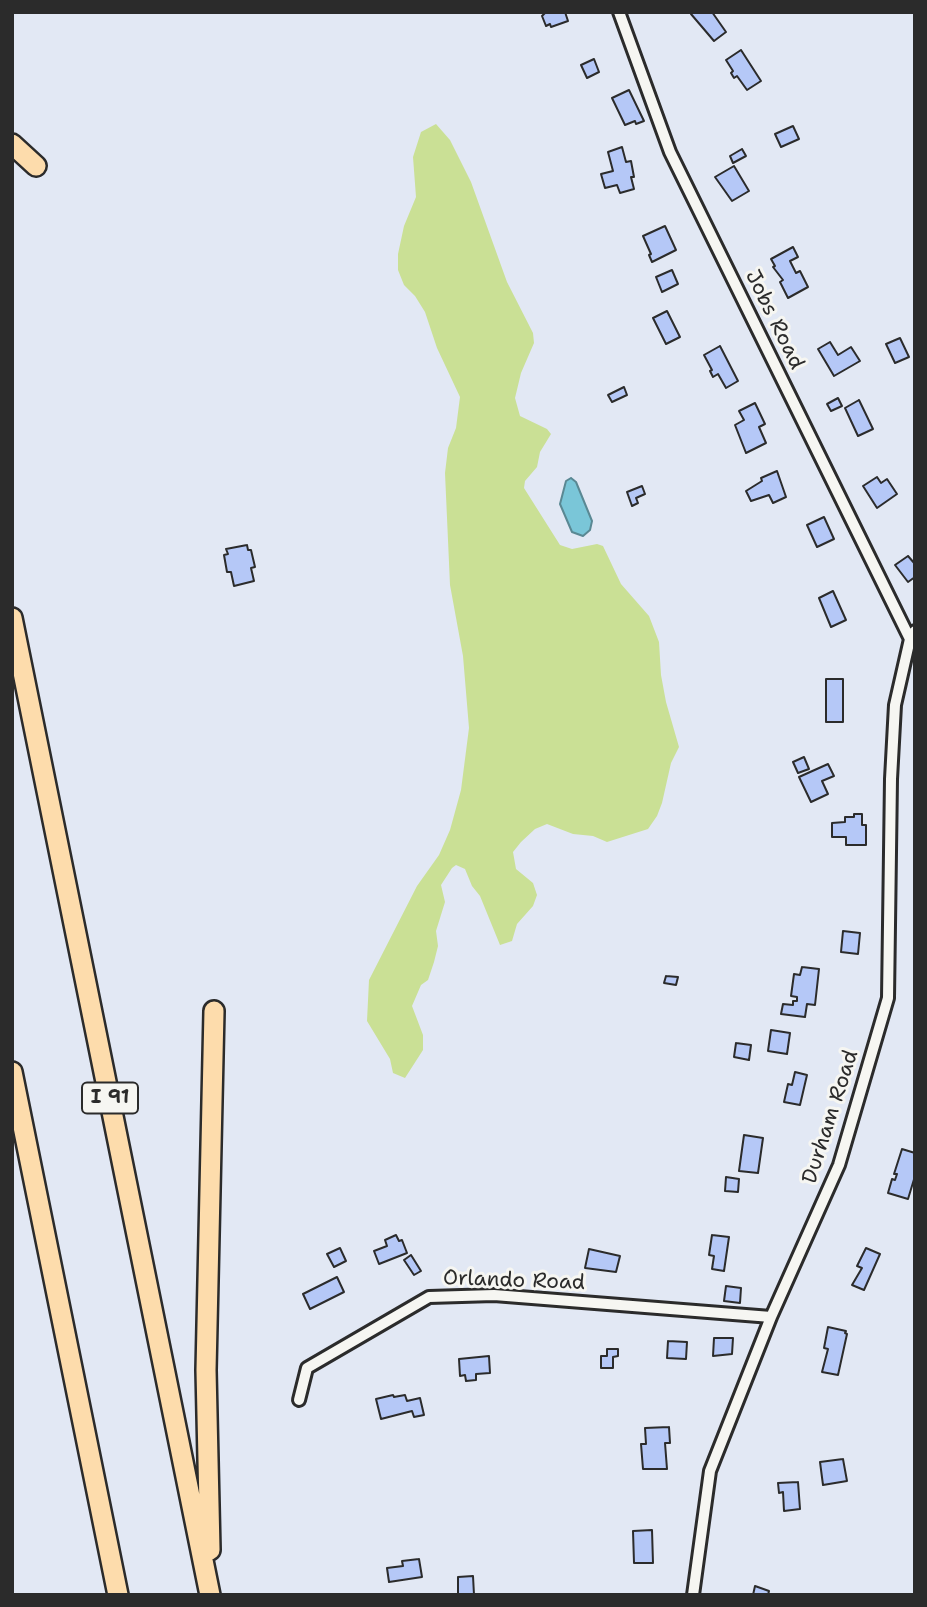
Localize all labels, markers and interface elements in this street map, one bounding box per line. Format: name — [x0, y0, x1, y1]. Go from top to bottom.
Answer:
street label: Jobs Road — [739, 266, 809, 374]
street label: Durham Road — [798, 1047, 864, 1187]
road number: I 91 — [82, 1082, 138, 1114]
street label: Orlando Road — [443, 1266, 585, 1296]

